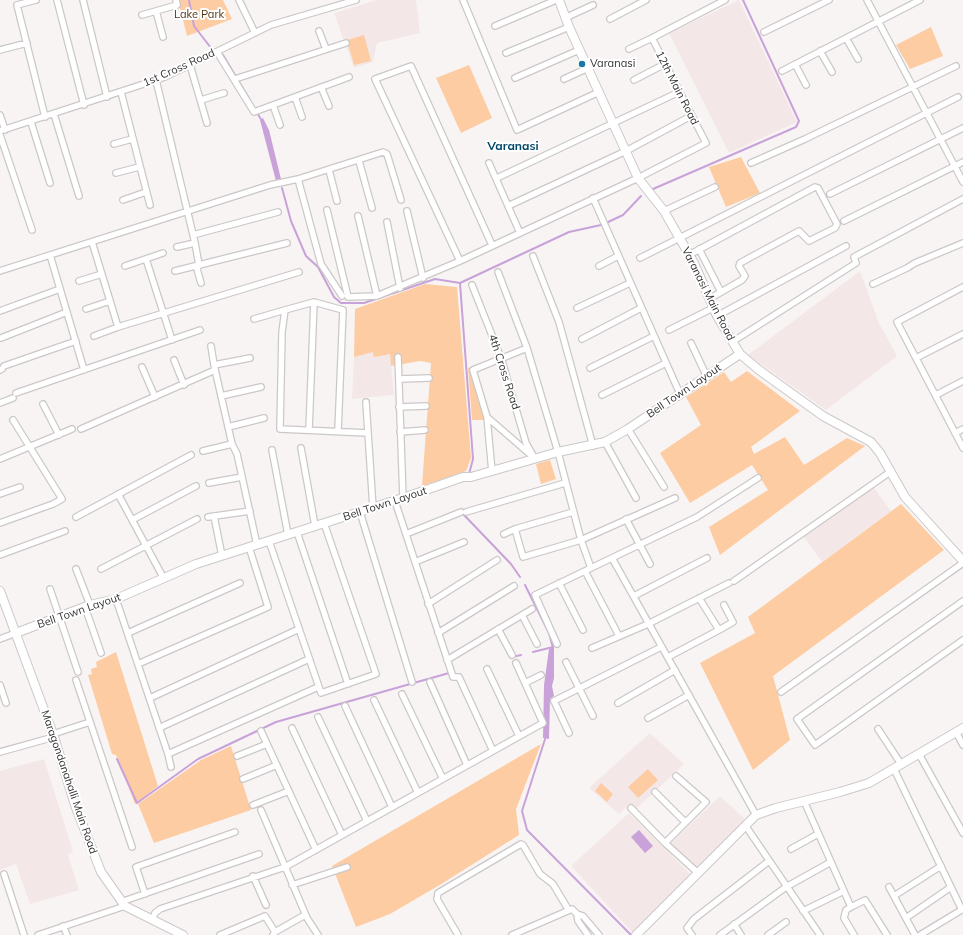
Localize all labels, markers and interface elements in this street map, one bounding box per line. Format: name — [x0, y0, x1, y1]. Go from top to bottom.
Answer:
park label: Lake Park — [174, 8, 224, 22]
street label: 1st Cross Road — [141, 46, 217, 90]
street label: 12th Main Road — [653, 49, 701, 127]
place label: Varanasi — [590, 57, 635, 71]
marker: Varanasi — [577, 59, 587, 69]
district label: Varanasi — [487, 139, 539, 153]
street label: Varanasi Main Road — [679, 245, 737, 343]
street label: 4th Cross Road — [486, 333, 522, 411]
street label: Bell Town Layout — [644, 361, 724, 421]
street label: Bell Town Layout — [341, 484, 429, 524]
street label: Bell Town Layout — [36, 591, 122, 631]
street label: Maragondanahalli Main Road — [38, 709, 100, 855]

